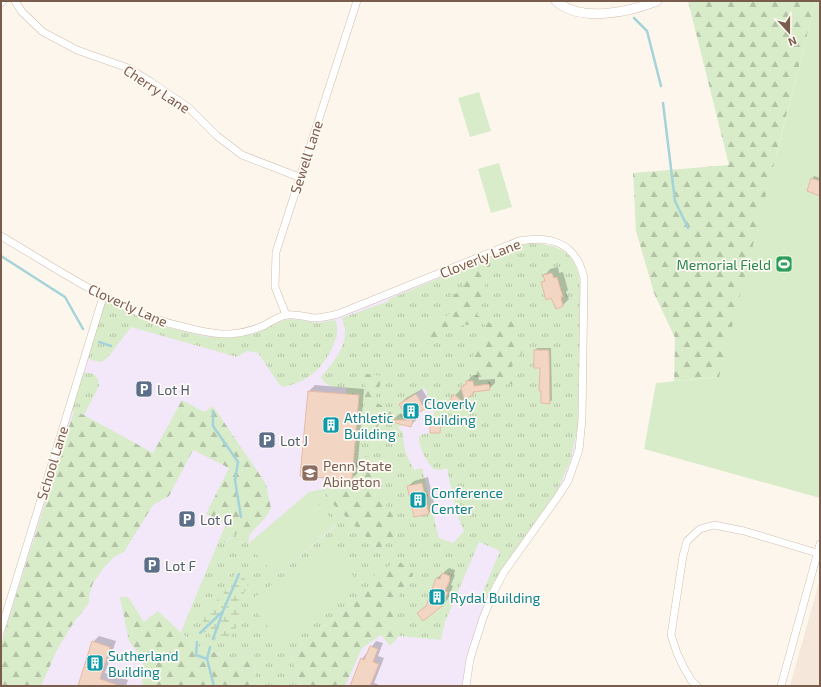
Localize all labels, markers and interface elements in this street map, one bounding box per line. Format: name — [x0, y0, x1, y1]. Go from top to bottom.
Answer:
north arrow — [769, 12, 809, 52]
text: N — [787, 34, 799, 49]
street label: Cherry Lane — [121, 61, 193, 117]
street label: Sewell Lane — [286, 118, 326, 196]
street label: Cloverly Lane — [437, 235, 523, 281]
sports icon: Memorial Field — [774, 254, 794, 274]
place label: Memorial Field — [677, 256, 771, 273]
street label: Cloverly Lane — [86, 280, 170, 330]
parking icon: Lot H — [134, 379, 154, 399]
place label: Lot H — [157, 381, 190, 398]
place label: Cloverly Building — [424, 395, 476, 428]
building icon: Cloverly Building — [401, 401, 421, 421]
place label: Athletic Building — [344, 409, 396, 442]
building icon: Athletic Building — [321, 415, 341, 435]
street label: School Lane — [33, 424, 71, 502]
parking icon: Lot J — [257, 430, 277, 450]
place label: Lot J — [280, 432, 308, 449]
place label: Penn State Abington — [323, 457, 392, 490]
school or university icon: Penn State Abington — [300, 463, 320, 483]
place label: Conference Center — [431, 484, 503, 517]
building icon: Conference Center — [408, 490, 428, 510]
parking icon: Lot G — [177, 509, 197, 529]
place label: Lot G — [200, 511, 232, 528]
parking icon: Lot F — [142, 555, 162, 575]
place label: Lot F — [165, 557, 197, 574]
building icon: Rydal Building — [427, 587, 447, 607]
place label: Rydal Building — [450, 589, 541, 606]
place label: Sutherland Building — [108, 647, 178, 680]
building icon: Sutherland Building — [85, 653, 105, 673]

